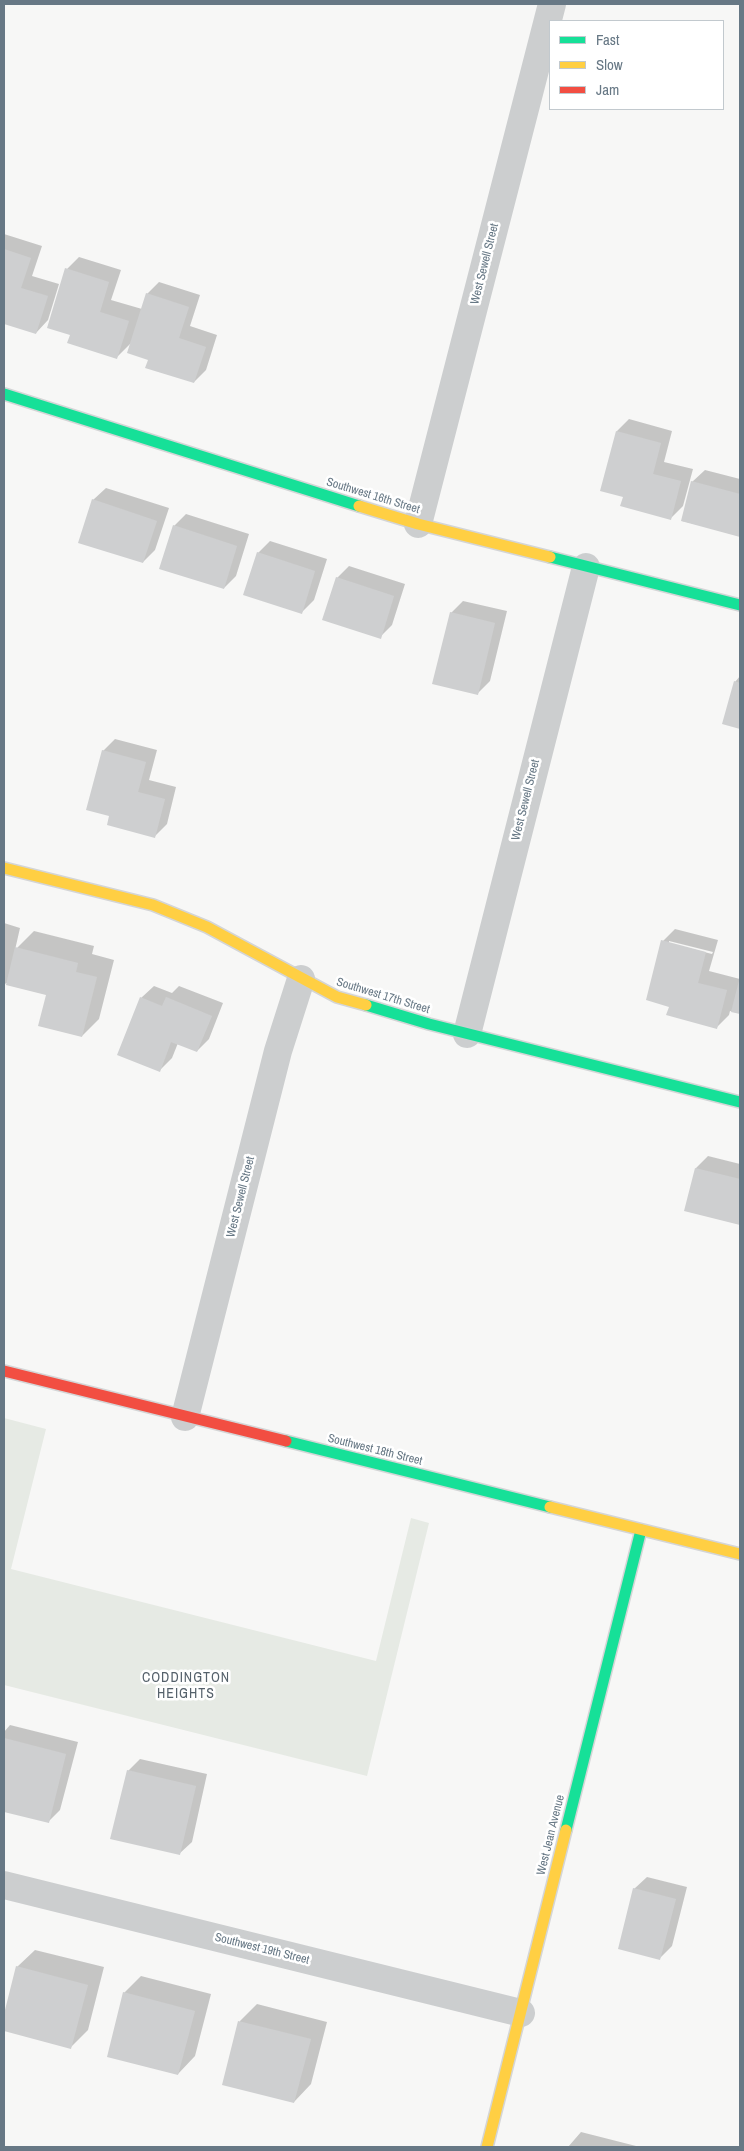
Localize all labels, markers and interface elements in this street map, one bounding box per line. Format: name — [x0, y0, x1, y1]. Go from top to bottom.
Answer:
legend — [549, 20, 724, 110]
text: Fast — [596, 29, 619, 50]
text: Slow — [596, 54, 623, 75]
text: Jam — [596, 79, 619, 100]
street label: West Sewell Street — [468, 222, 502, 306]
street label: Southwest 16th Street — [325, 475, 421, 517]
street label: West Sewell Street — [509, 758, 543, 842]
street label: Southwest 17th Street — [335, 975, 431, 1017]
street label: West Sewell Street — [224, 1155, 258, 1239]
street label: Southwest 18th Street — [326, 1431, 424, 1469]
district label: CODDINGTON HEIGHTS — [141, 1670, 231, 1702]
street label: West Jean Avenue — [534, 1793, 568, 1877]
street label: Southwest 19th Street — [213, 1930, 311, 1968]

